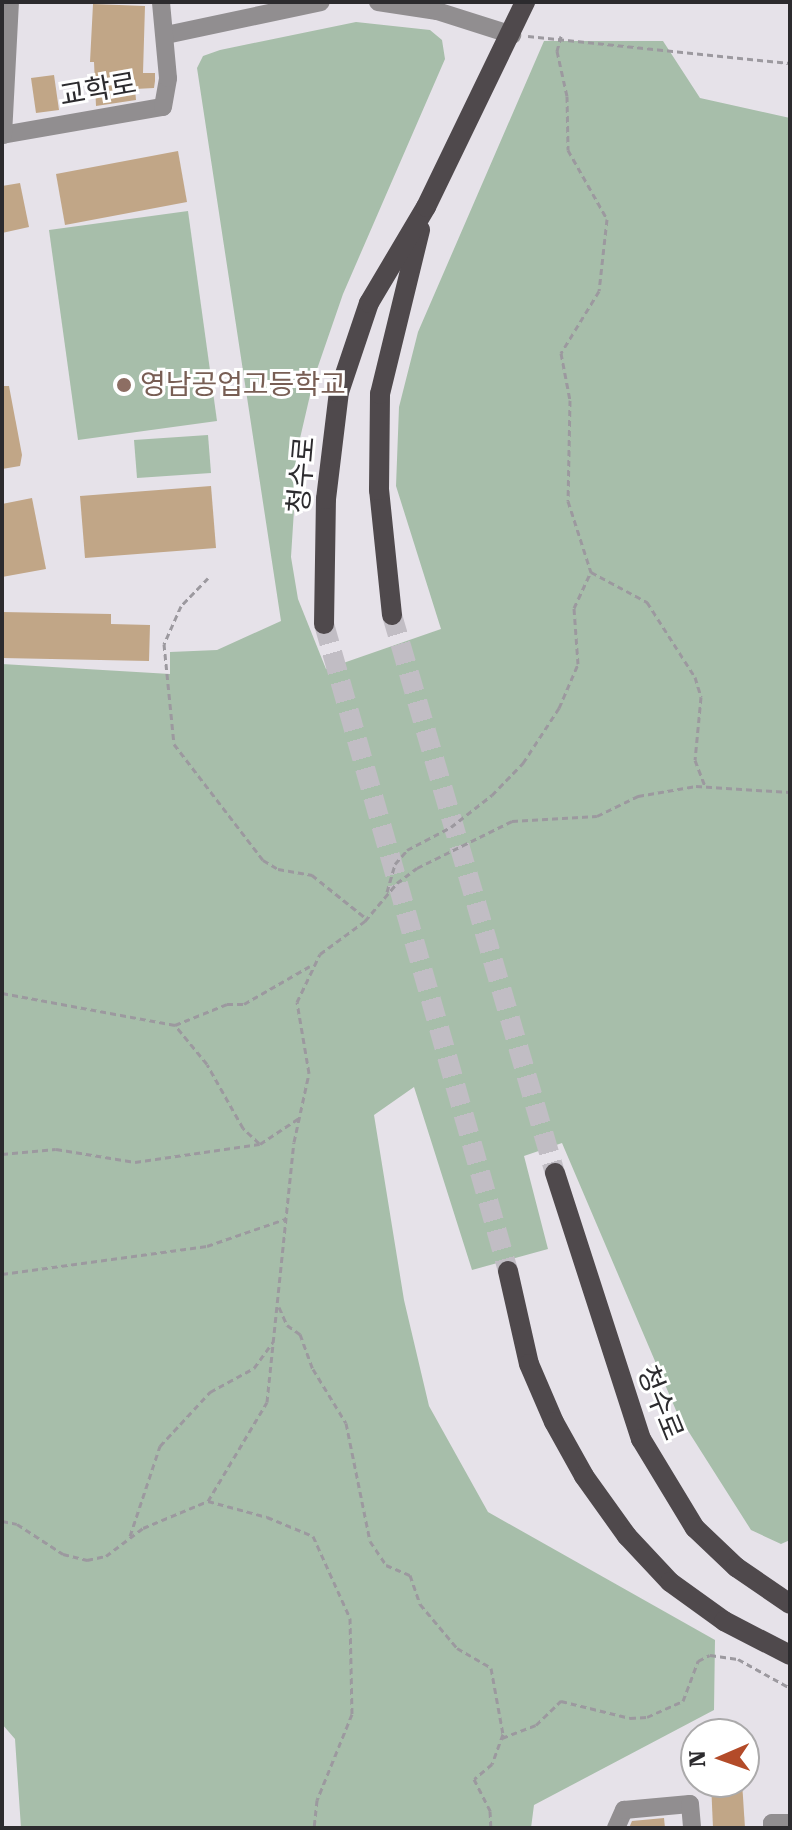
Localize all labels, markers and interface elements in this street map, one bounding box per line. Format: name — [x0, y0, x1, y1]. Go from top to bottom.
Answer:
street label: 교학로 — [57, 67, 139, 113]
place label: 영남공업고등학교 — [140, 368, 346, 402]
marker: 영남공업고등학교 — [115, 376, 133, 394]
street label: 청수로 — [282, 435, 322, 515]
street label: 청수로 — [630, 1361, 690, 1445]
north arrow — [680, 1718, 760, 1798]
text: N — [685, 1750, 710, 1768]

